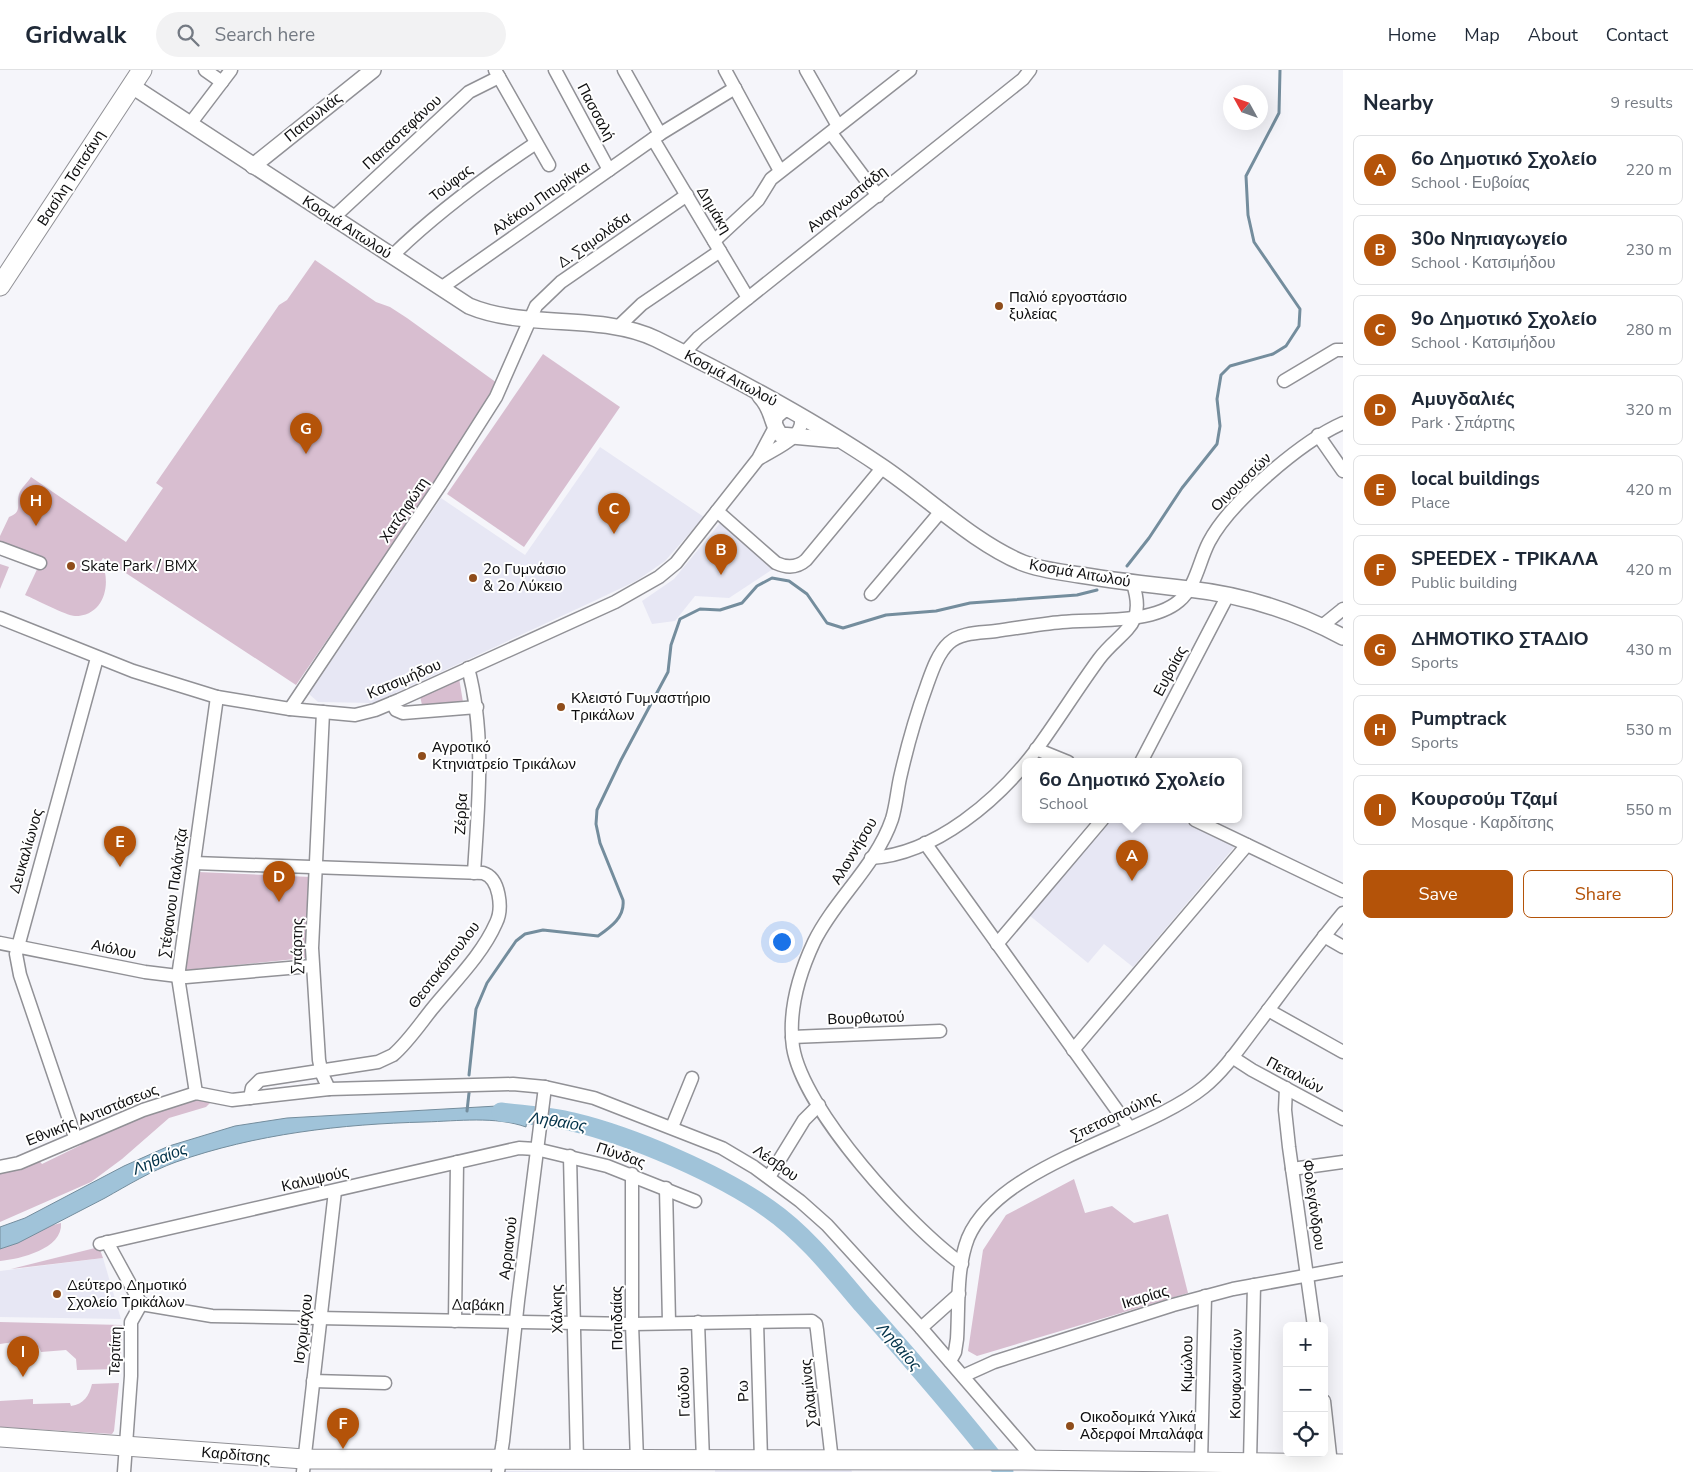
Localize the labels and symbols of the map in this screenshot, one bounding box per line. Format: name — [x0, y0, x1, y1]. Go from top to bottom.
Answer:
street label: Πασσαλή — [572, 80, 620, 144]
north arrow — [1223, 85, 1268, 130]
street label: Πατουλιάς — [280, 88, 346, 146]
street label: Παπαστεφάνου — [358, 90, 446, 174]
street label: Βασίλη Τσιτσάνη — [33, 126, 109, 230]
street label: Αλέκου Πιτυρίγκα — [488, 156, 594, 239]
street label: Τούφας — [425, 160, 477, 206]
street label: Αναγνωστιάδη — [803, 161, 891, 237]
street label: Δημάκη — [692, 182, 736, 238]
street label: Κοσμά Αιτωλού — [298, 191, 396, 263]
street label: Δ. Σαμολάδα — [553, 207, 635, 273]
place label: Παλιό εργοστάσιο ξυλείας — [1009, 287, 1127, 324]
marker: Παλιό εργοστάσιο ξυλείας — [993, 300, 1005, 312]
street label: Κοσμά Αιτωλού — [681, 345, 781, 411]
pin: G — [290, 413, 322, 454]
street label: Οινουσσών — [1206, 448, 1276, 516]
street label: Χατζηφώτη — [375, 473, 433, 547]
pin: H — [20, 485, 52, 526]
pin: C — [598, 493, 630, 534]
pin: B — [705, 534, 737, 575]
street label: Κοσμά Αιτωλού — [1028, 554, 1132, 592]
place label: Skate Park / BMX — [81, 556, 197, 576]
place label: 2ο Γυμνάσιο & 2ο Λύκειο — [483, 559, 566, 596]
marker: Skate Park / BMX — [65, 560, 77, 572]
marker: 2ο Γυμνάσιο & 2ο Λύκειο — [467, 572, 479, 584]
street label: Ευβοίας — [1148, 642, 1192, 700]
street label: Κατσιμήδου — [364, 654, 444, 704]
place label: Κλειστό Γυμναστήριο Τρικάλων — [571, 688, 711, 725]
marker: Κλειστό Γυμναστήριο Τρικάλων — [555, 701, 567, 713]
place label: Αγροτικό Κτηνιατρείο Τρικάλων — [432, 737, 576, 774]
marker: Αγροτικό Κτηνιατρείο Τρικάλων — [416, 750, 428, 762]
street label: Ζέρβα — [450, 792, 472, 835]
street label: Δευκαλίωνος — [4, 806, 48, 896]
street label: Αλοννήσου — [826, 814, 882, 888]
pin: E — [104, 826, 136, 867]
street label: Στέφανου Παλάντζα — [154, 826, 192, 959]
pin: A — [1116, 840, 1148, 881]
pin: D — [263, 861, 295, 902]
street label: Θεοτοκόπουλου — [404, 917, 484, 1013]
street label: Σπάρτης — [287, 918, 307, 974]
your location — [769, 929, 795, 955]
street label: Αιόλου — [90, 935, 138, 963]
street label: Βουρθωτού — [827, 1007, 905, 1029]
street label: Πεταλιών — [1263, 1052, 1327, 1098]
street label: Εθνικής Αντιστάσεως — [23, 1079, 161, 1151]
street label: Σπετσοπούλης — [1067, 1087, 1163, 1145]
water label: Ληθαίος — [527, 1106, 588, 1137]
street label: Πύνδας — [594, 1137, 648, 1173]
water label: Ληθαίος — [128, 1138, 191, 1181]
street label: Λέσβου — [749, 1140, 803, 1186]
street label: Φολεγάνδρου — [1298, 1158, 1330, 1252]
street label: Καλυψούς — [279, 1162, 351, 1196]
street label: Αρριανού — [494, 1215, 522, 1281]
place label: Δεύτερο Δημοτικό Σχολείο Τρικάλων — [67, 1275, 187, 1312]
street label: Ικαρίας — [1119, 1280, 1171, 1314]
street label: Χάλκης — [547, 1284, 567, 1334]
street label: Ποτιδαίας — [606, 1286, 628, 1350]
marker: Δεύτερο Δημοτικό Σχολείο Τρικάλων — [51, 1288, 63, 1300]
street label: Ισχομάχου — [289, 1293, 317, 1365]
street label: Δαβάκη — [451, 1295, 505, 1315]
water label: Ληθαίος — [871, 1317, 926, 1376]
street label: Τερτίπη — [104, 1326, 126, 1376]
street label: Κουφωνισίων — [1225, 1329, 1247, 1419]
street label: Κιμώλου — [1177, 1335, 1197, 1393]
pin: I — [7, 1336, 39, 1377]
street label: Σαλαμίνας — [795, 1358, 823, 1428]
street label: Γαύδου — [673, 1367, 695, 1417]
street label: Ρω — [733, 1380, 753, 1402]
place label: Οικοδομικά Υλικά Αδερφοί Μπαλάφα — [1080, 1407, 1203, 1444]
pin: F — [327, 1408, 359, 1449]
marker: Οικοδομικά Υλικά Αδερφοί Μπαλάφα — [1064, 1420, 1076, 1432]
street label: Καρδίτσης — [201, 1442, 271, 1468]

